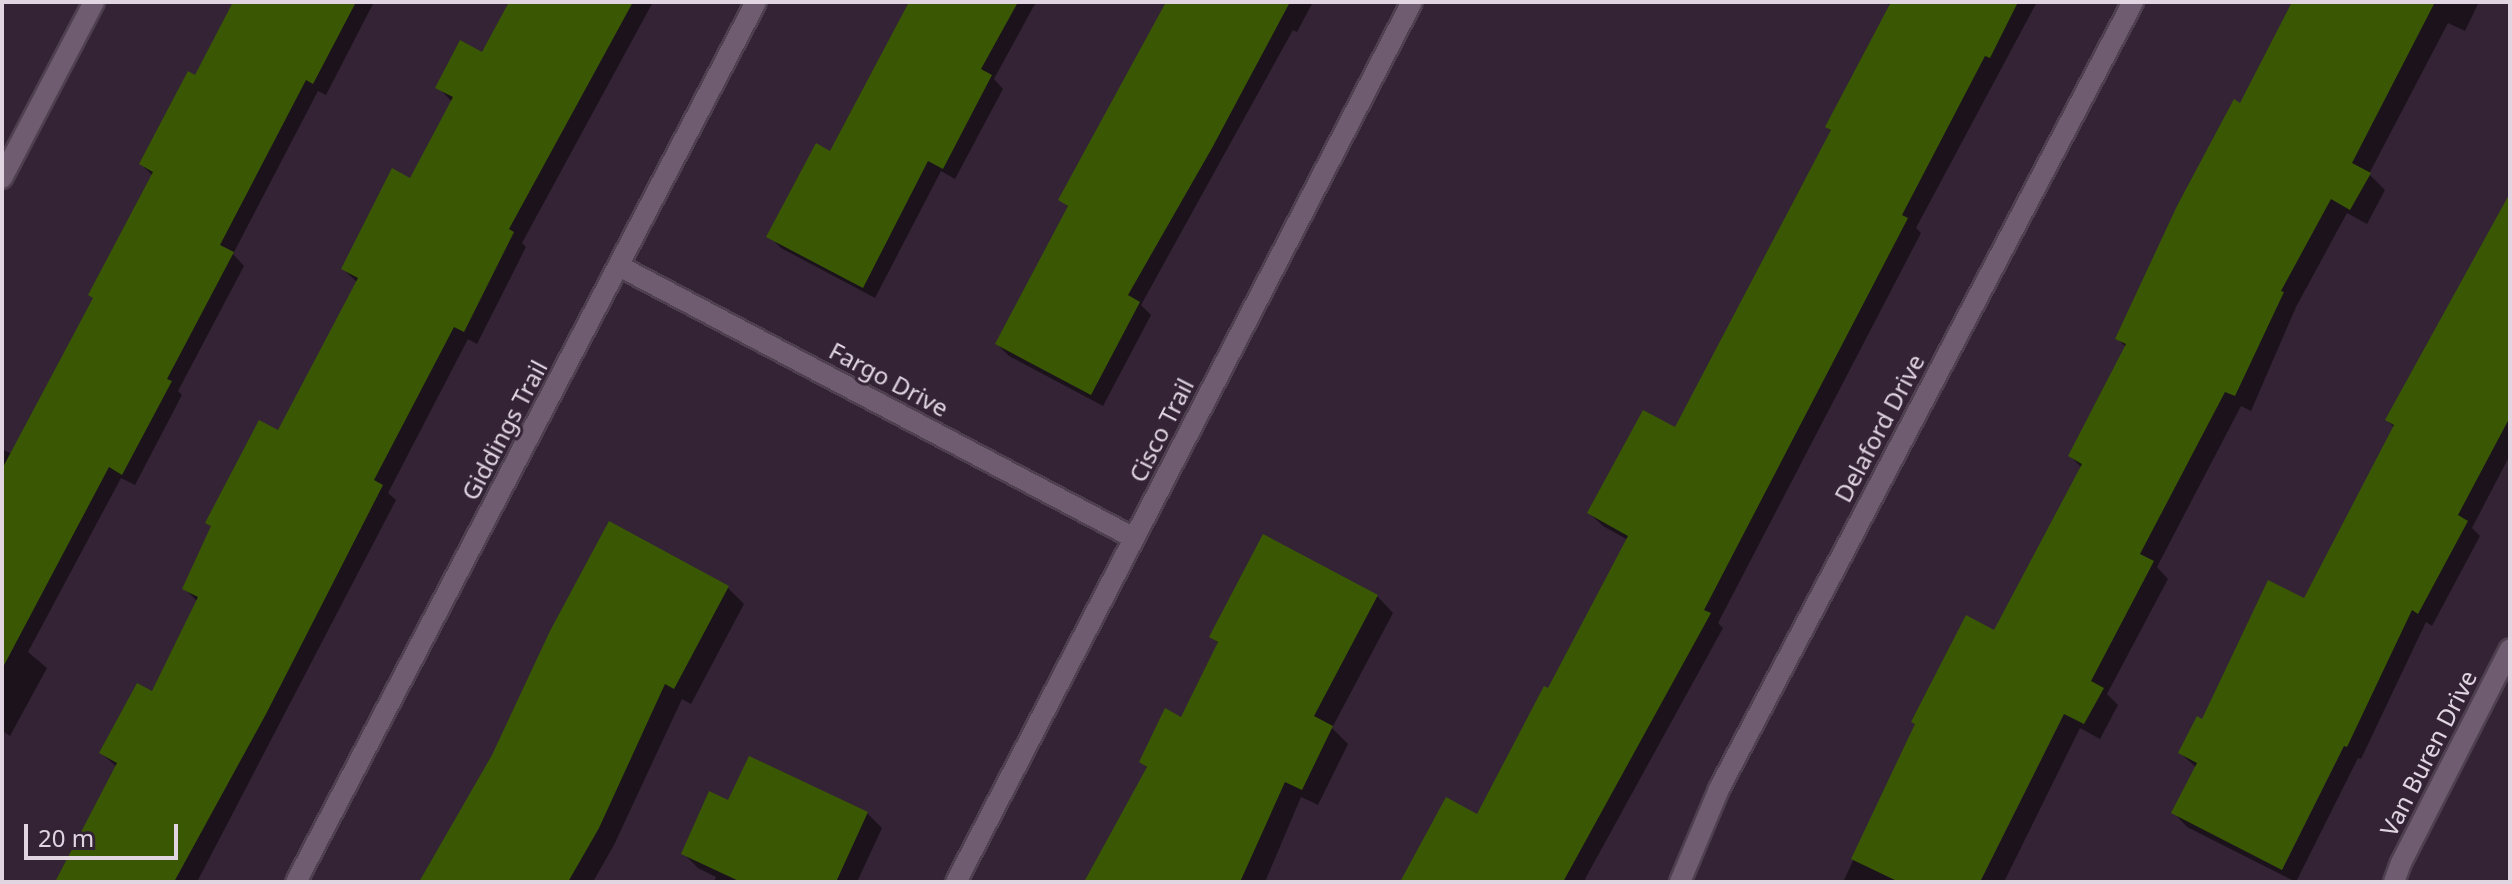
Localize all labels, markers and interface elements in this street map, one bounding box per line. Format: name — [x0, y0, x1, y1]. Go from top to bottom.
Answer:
street label: Fargo Drive — [825, 336, 953, 422]
street label: Delaford Drive — [1828, 349, 1930, 507]
street label: Giddings Trail — [455, 355, 553, 505]
street label: Cisco Trail — [1123, 373, 1199, 487]
street label: Van Buren Drive — [2374, 665, 2482, 841]
scale bar — [28, 808, 182, 858]
text: 20 m — [38, 821, 94, 854]

